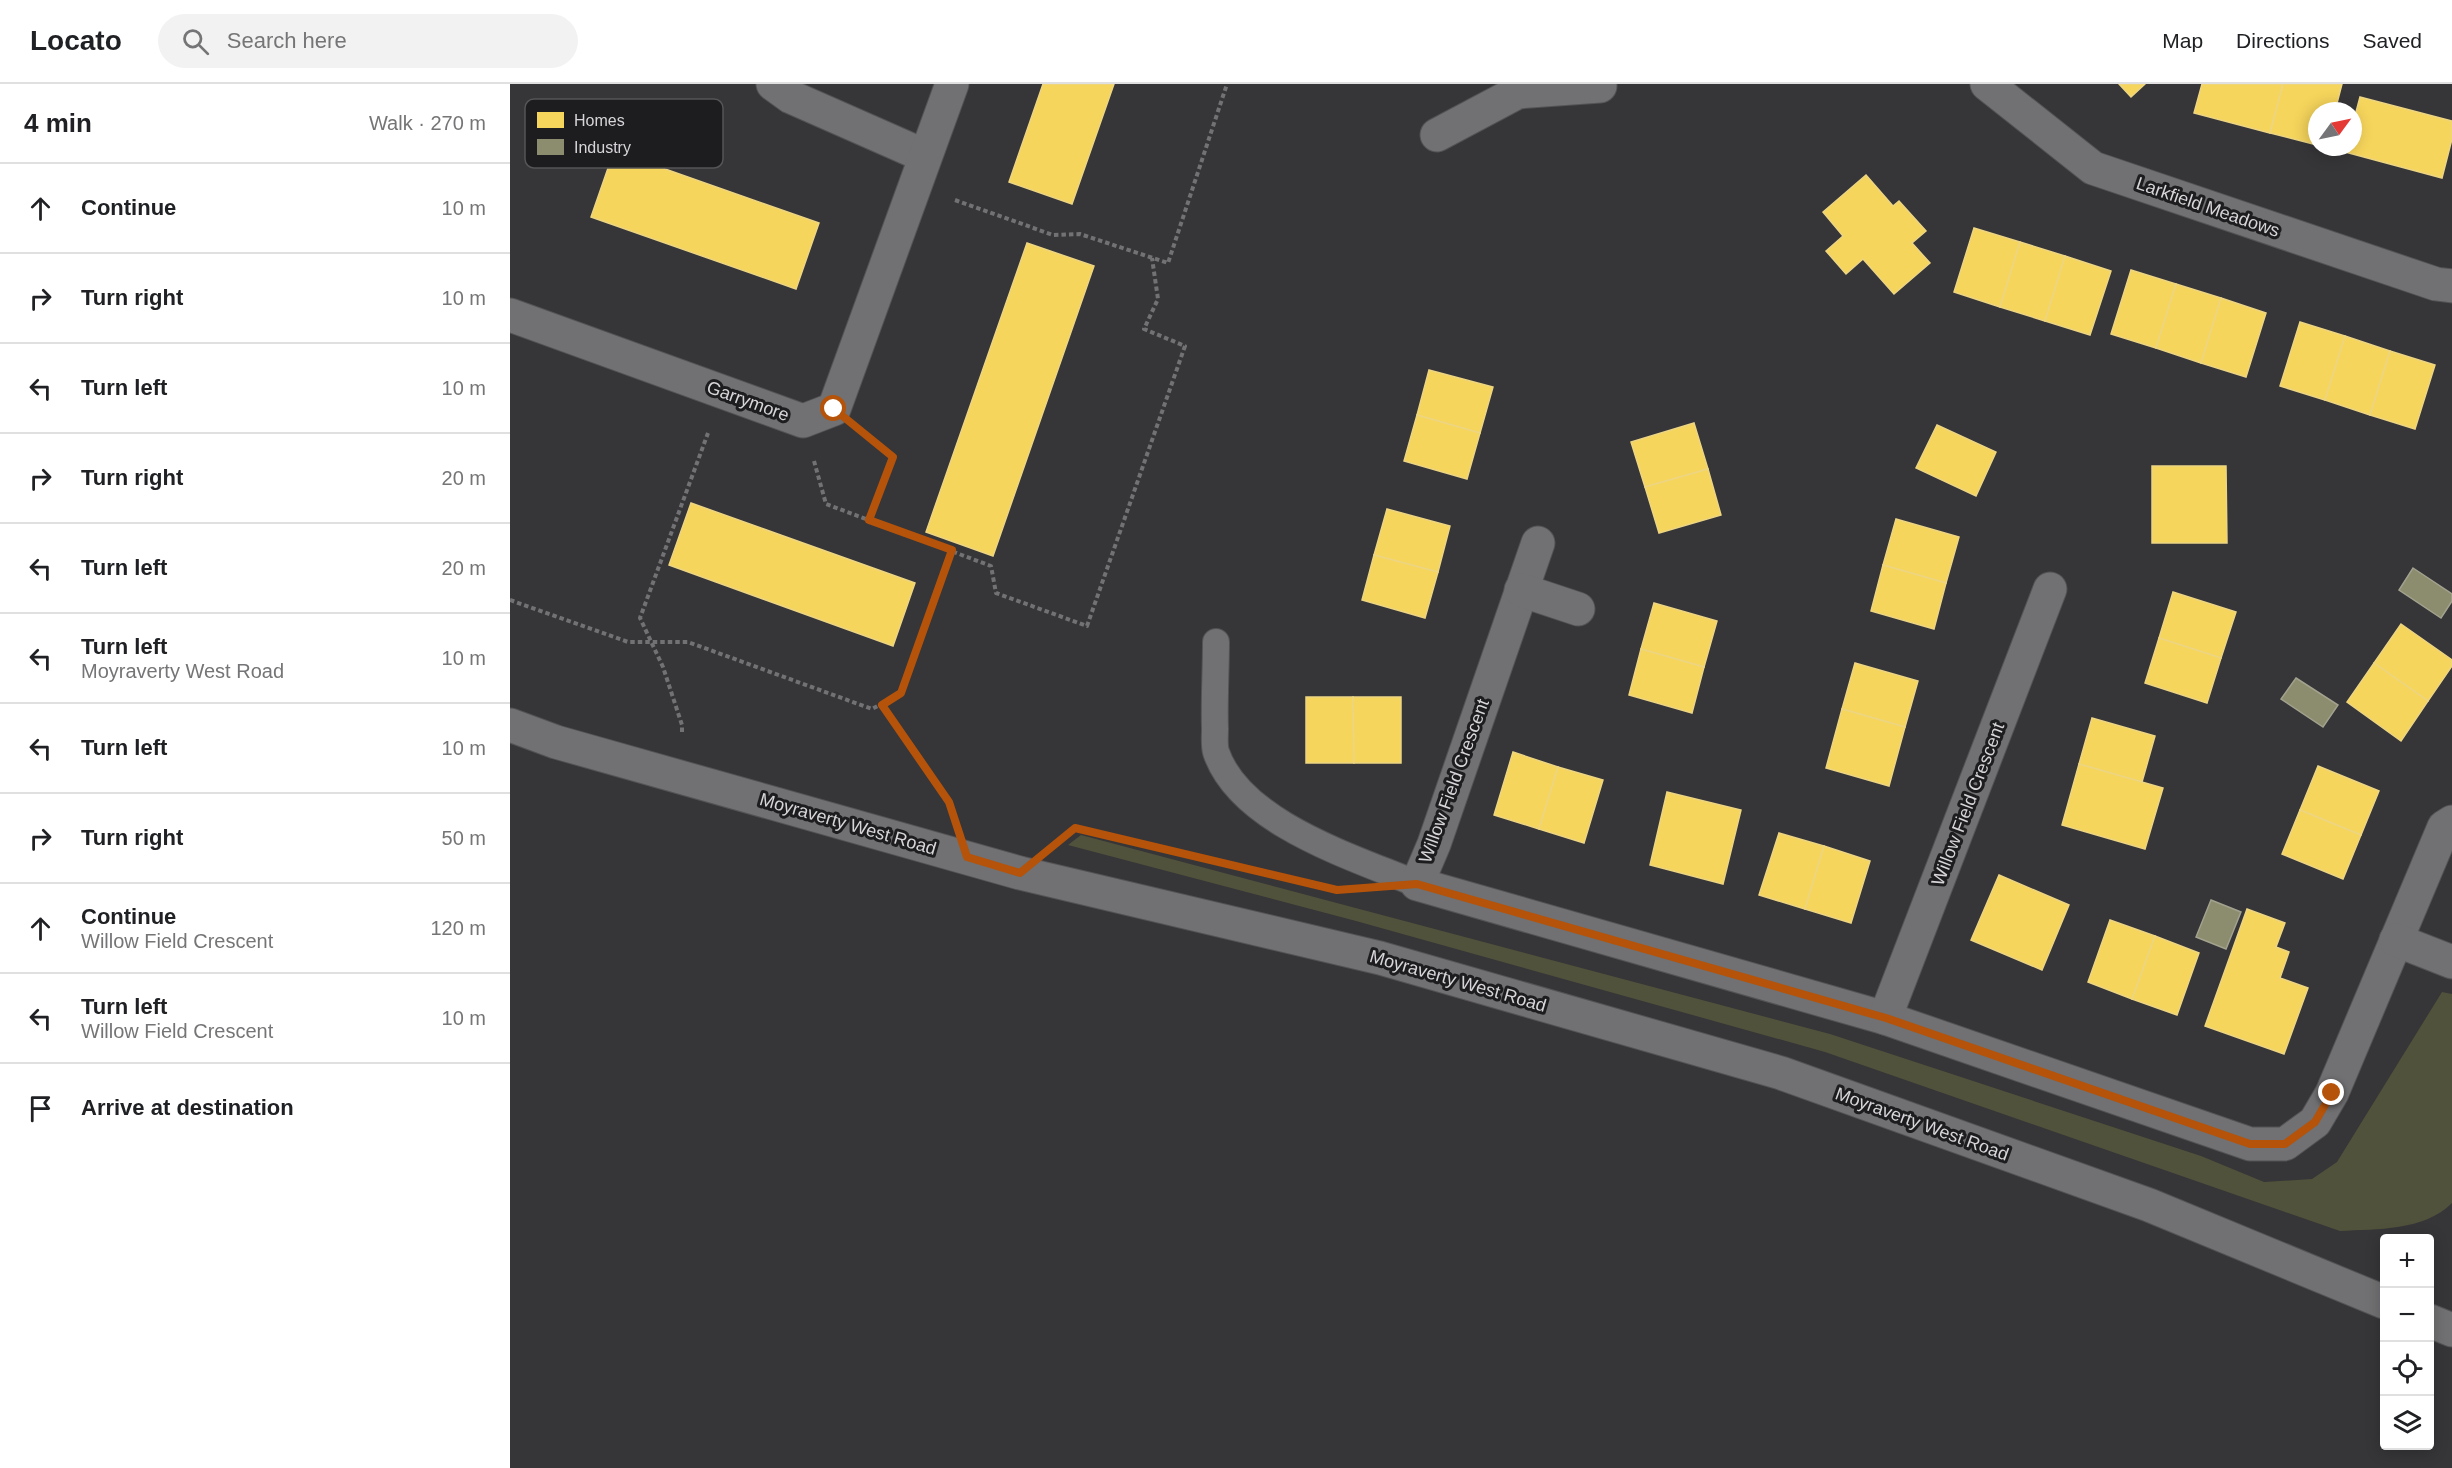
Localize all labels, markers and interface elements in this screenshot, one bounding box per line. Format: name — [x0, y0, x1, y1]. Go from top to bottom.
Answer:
search box — [158, 14, 578, 68]
text: Locato — [30, 25, 122, 56]
icon: search — [179, 25, 212, 58]
text: Search here — [227, 28, 347, 53]
text: Map — [2162, 29, 2203, 52]
text: Directions — [2236, 29, 2329, 52]
text: Saved — [2362, 29, 2422, 52]
legend — [525, 99, 723, 168]
north arrow — [2308, 102, 2362, 156]
text: 4 min — [24, 108, 92, 138]
text: Walk · 270 m — [369, 112, 486, 134]
text: Homes — [574, 112, 625, 129]
text: Industry — [574, 139, 631, 156]
street label: Larkfield Meadows — [2134, 173, 2282, 241]
icon: ahead — [24, 192, 57, 225]
text: Continue — [81, 195, 176, 220]
text: 10 m — [442, 197, 486, 219]
icon: right — [24, 282, 57, 315]
text: Turn right — [81, 285, 183, 310]
text: 10 m — [442, 287, 486, 309]
icon: left — [24, 372, 57, 405]
text: Turn left — [81, 375, 167, 400]
text: 10 m — [442, 377, 486, 399]
street label: Garrymore — [704, 377, 792, 425]
route start — [820, 395, 846, 421]
icon: right — [24, 462, 57, 495]
text: Turn right — [81, 465, 183, 490]
text: 20 m — [442, 467, 486, 489]
icon: left — [24, 552, 57, 585]
text: Turn left — [81, 555, 167, 580]
text: 20 m — [442, 557, 486, 579]
text: Turn left — [81, 634, 167, 659]
icon: left — [24, 642, 57, 675]
text: 10 m — [442, 647, 486, 669]
text: Moyraverty West Road — [81, 660, 284, 682]
street label: Willow Field Crescent — [1415, 696, 1493, 866]
street label: Willow Field Crescent — [1928, 720, 2008, 888]
icon: left — [24, 732, 57, 765]
text: Turn left — [81, 735, 167, 760]
text: 10 m — [442, 737, 486, 759]
street label: Moyraverty West Road — [757, 789, 939, 859]
icon: right — [24, 822, 57, 855]
text: Turn right — [81, 825, 183, 850]
text: 50 m — [442, 827, 486, 849]
text: Continue — [81, 904, 176, 929]
icon: ahead — [24, 912, 57, 945]
text: 120 m — [430, 917, 486, 939]
text: Willow Field Crescent — [81, 930, 273, 952]
street label: Moyraverty West Road — [1367, 946, 1549, 1016]
text: Turn left — [81, 994, 167, 1019]
icon: left — [24, 1002, 57, 1035]
text: 10 m — [442, 1007, 486, 1029]
text: Willow Field Crescent — [81, 1020, 273, 1042]
route end — [2318, 1079, 2344, 1105]
street label: Moyraverty West Road — [1833, 1083, 2011, 1165]
icon: arrive — [24, 1092, 57, 1125]
text: Arrive at destination — [81, 1095, 294, 1120]
map controls — [2380, 1234, 2434, 1450]
button: + — [2380, 1234, 2434, 1288]
button: − — [2380, 1288, 2434, 1342]
button: locate — [2380, 1342, 2434, 1396]
button: layers — [2380, 1396, 2434, 1450]

